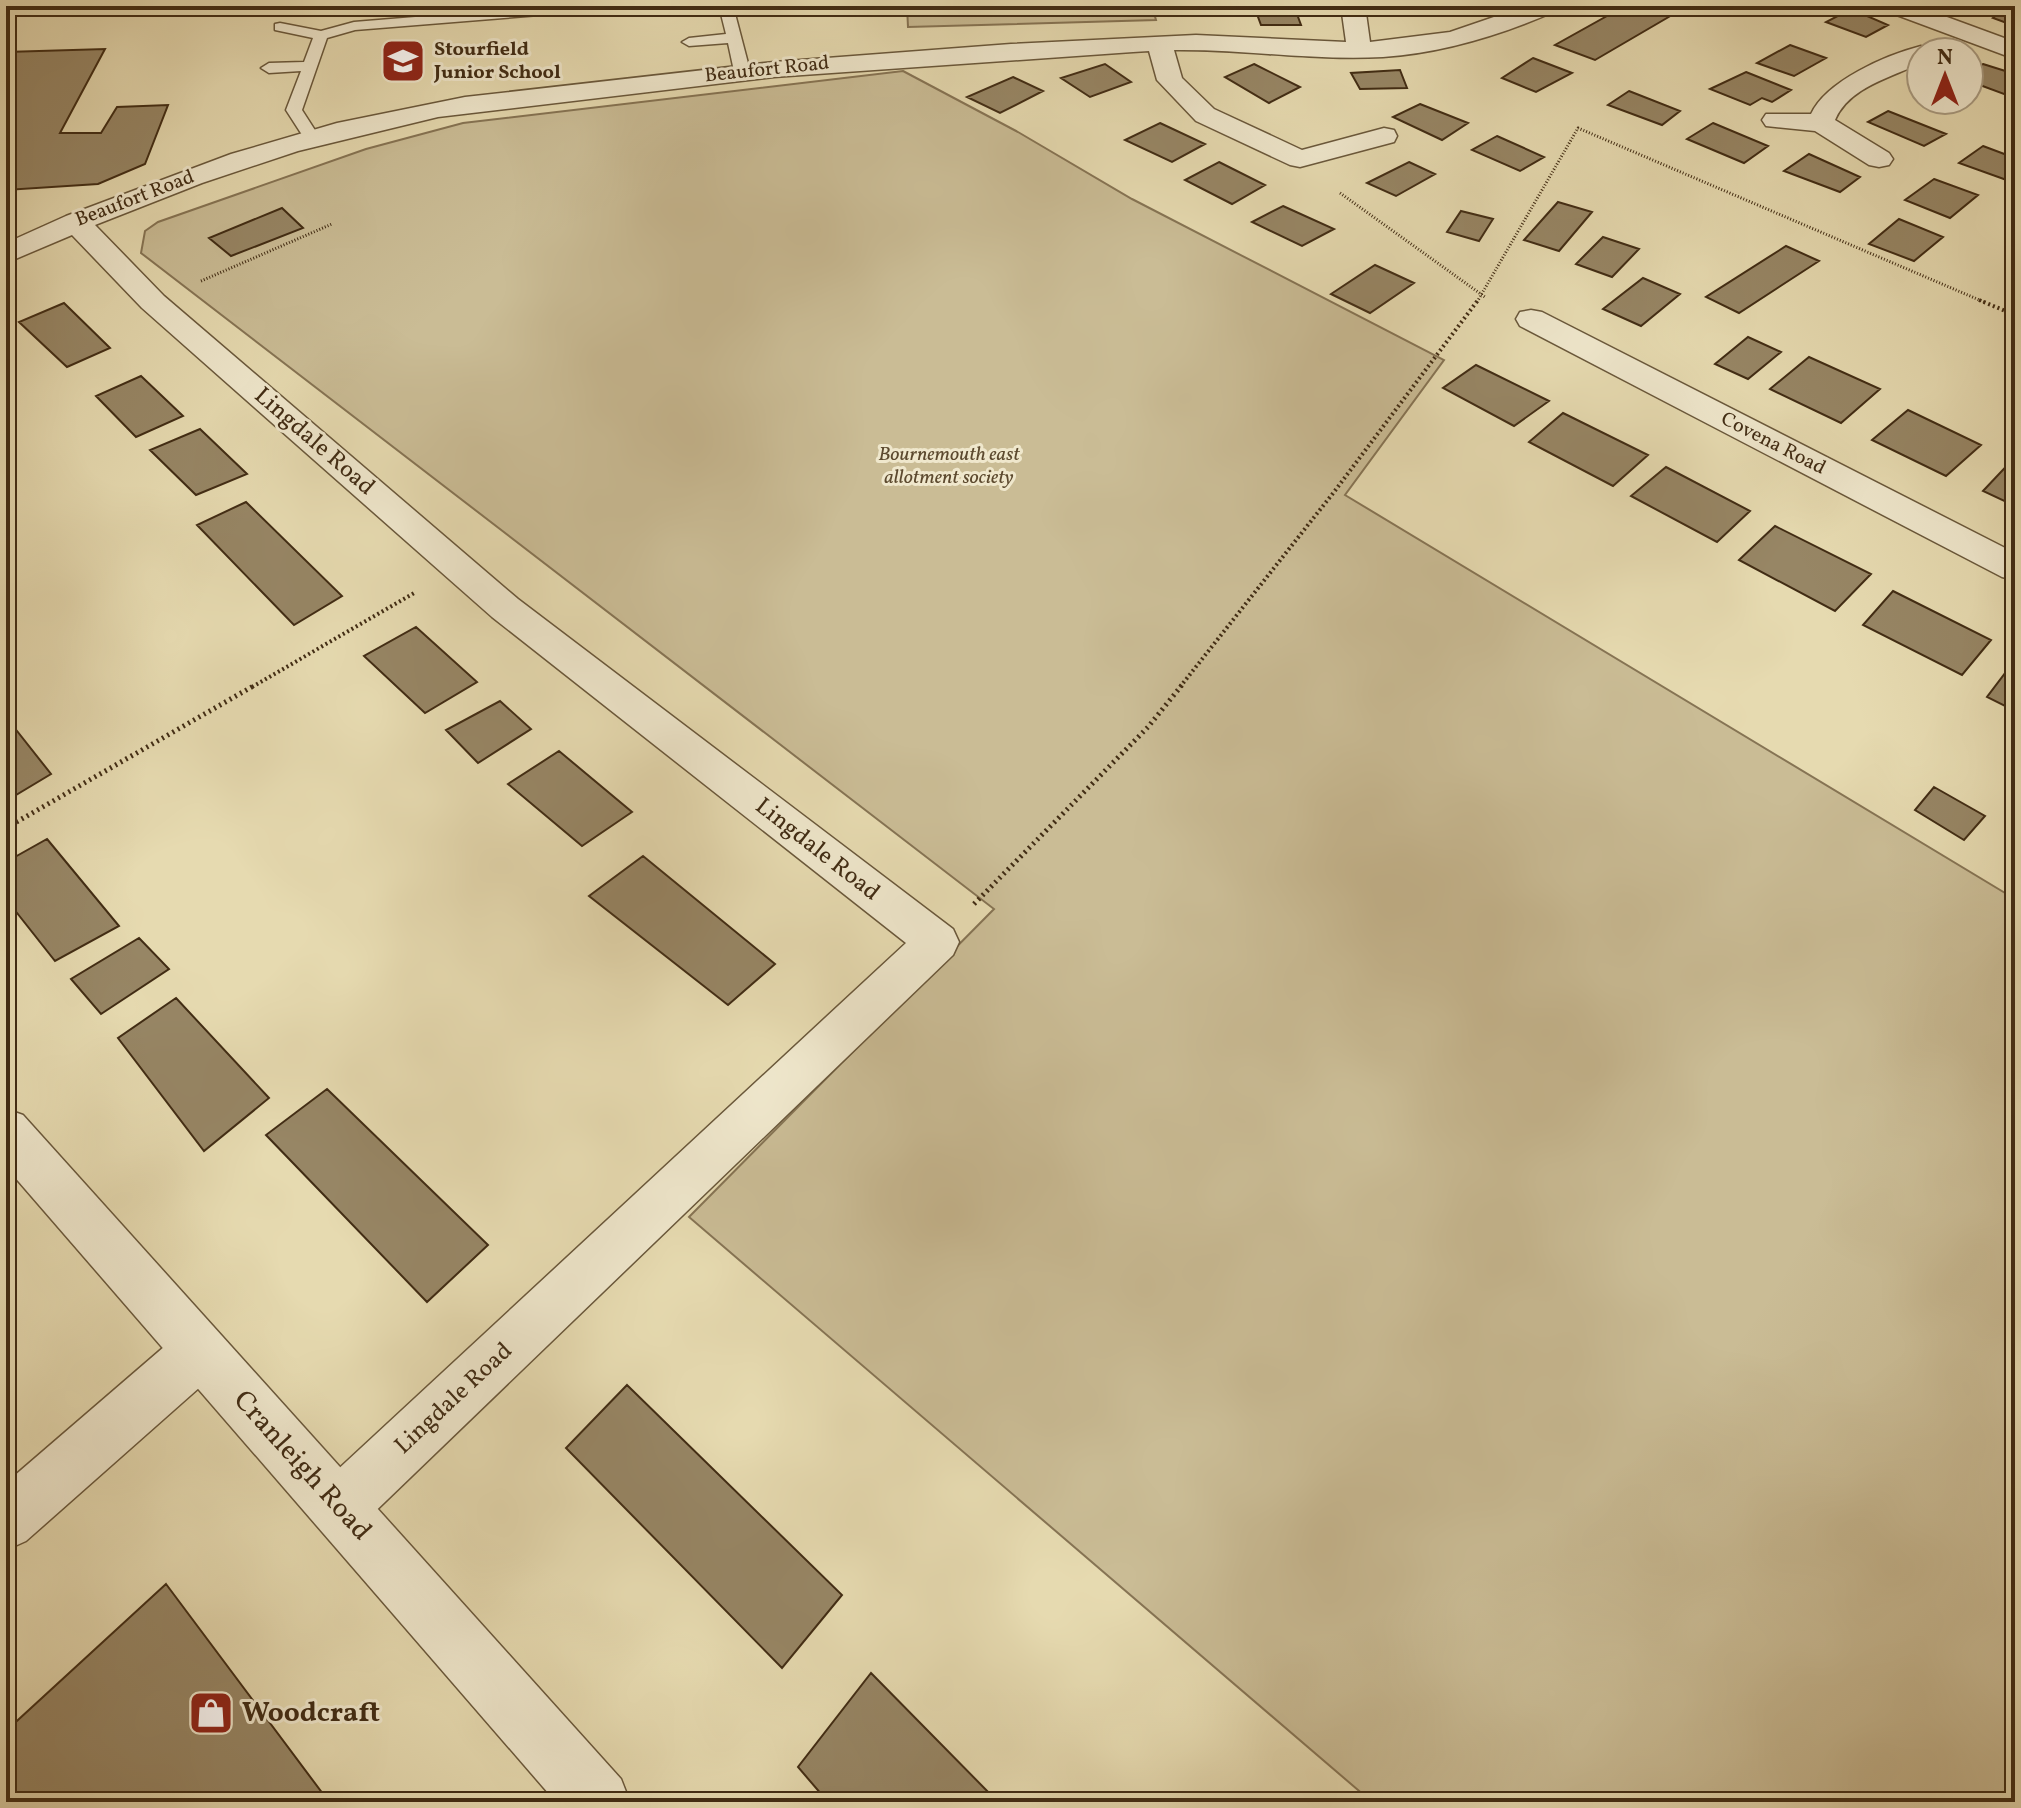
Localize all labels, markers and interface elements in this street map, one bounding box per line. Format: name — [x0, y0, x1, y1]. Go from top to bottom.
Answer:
place label: Stourfield Junior School — [433, 36, 561, 87]
north arrow — [1905, 36, 1985, 116]
school or university icon: Stourfield Junior School — [379, 37, 427, 85]
text: N — [1937, 43, 1953, 74]
street label: Beaufort Road — [703, 50, 831, 90]
street label: Beaufort Road — [72, 163, 198, 235]
street label: Lingdale Road — [246, 380, 382, 504]
street label: Covena Road — [1716, 406, 1830, 482]
park label: Bournemouth east allotment society — [878, 441, 1020, 492]
street label: Lingdale Road — [747, 790, 887, 910]
street label: Lingdale Road — [387, 1335, 521, 1463]
street label: Cranleigh Road — [224, 1382, 380, 1550]
shop icon: Woodcraft — [187, 1689, 235, 1737]
place label: Woodcraft — [242, 1694, 380, 1733]

